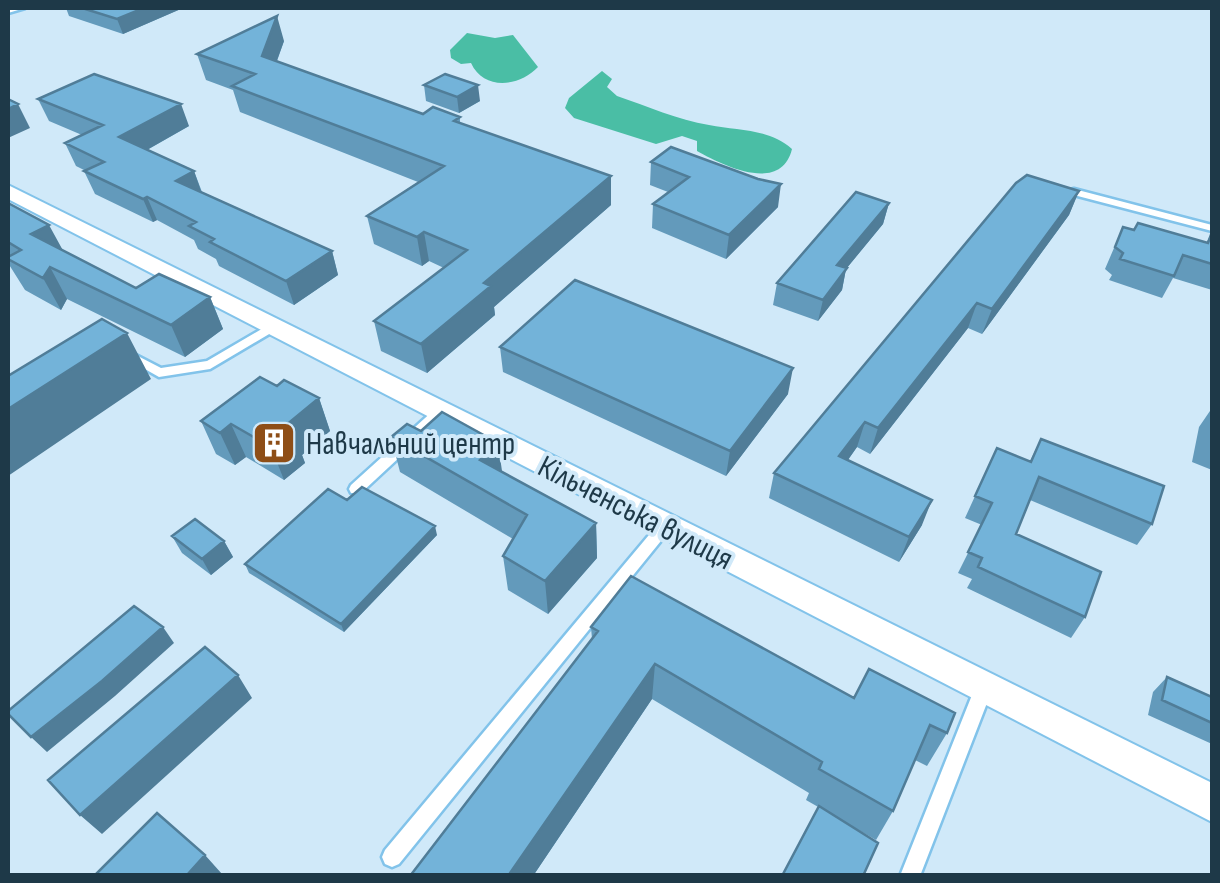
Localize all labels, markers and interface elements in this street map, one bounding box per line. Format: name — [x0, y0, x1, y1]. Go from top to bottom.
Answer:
building icon: Навчальний центр — [251, 420, 297, 466]
place label: Навчальний центр — [306, 425, 515, 464]
street label: Кільченська вулиця — [531, 447, 739, 579]

